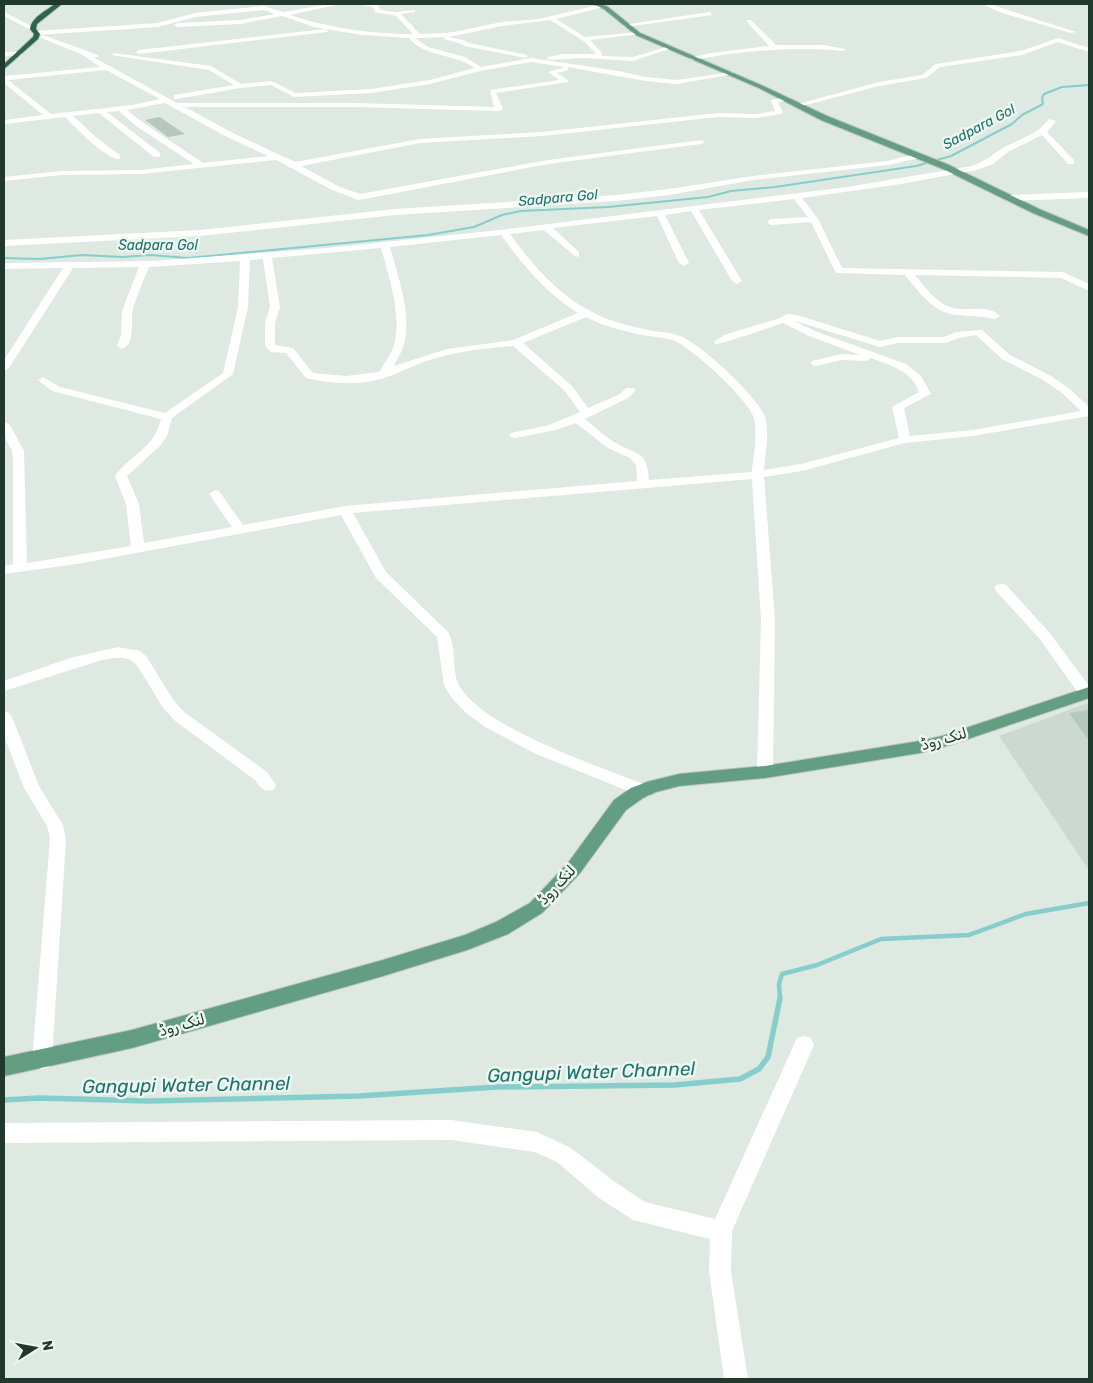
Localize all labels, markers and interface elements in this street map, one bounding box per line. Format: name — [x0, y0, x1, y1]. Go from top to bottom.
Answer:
water label: Sadpara Gol — [940, 101, 1019, 153]
water label: Sadpara Gol — [518, 186, 599, 210]
water label: Sadpara Gol — [118, 237, 198, 254]
street label: لنک روڈ — [919, 724, 969, 755]
street label: لنک روڈ — [534, 862, 580, 909]
street label: لنک روڈ — [157, 1010, 207, 1041]
water label: Gangupi Water Channel — [487, 1057, 696, 1087]
water label: Gangupi Water Channel — [82, 1072, 291, 1098]
north arrow — [10, 1323, 60, 1373]
text: N — [38, 1339, 57, 1352]

